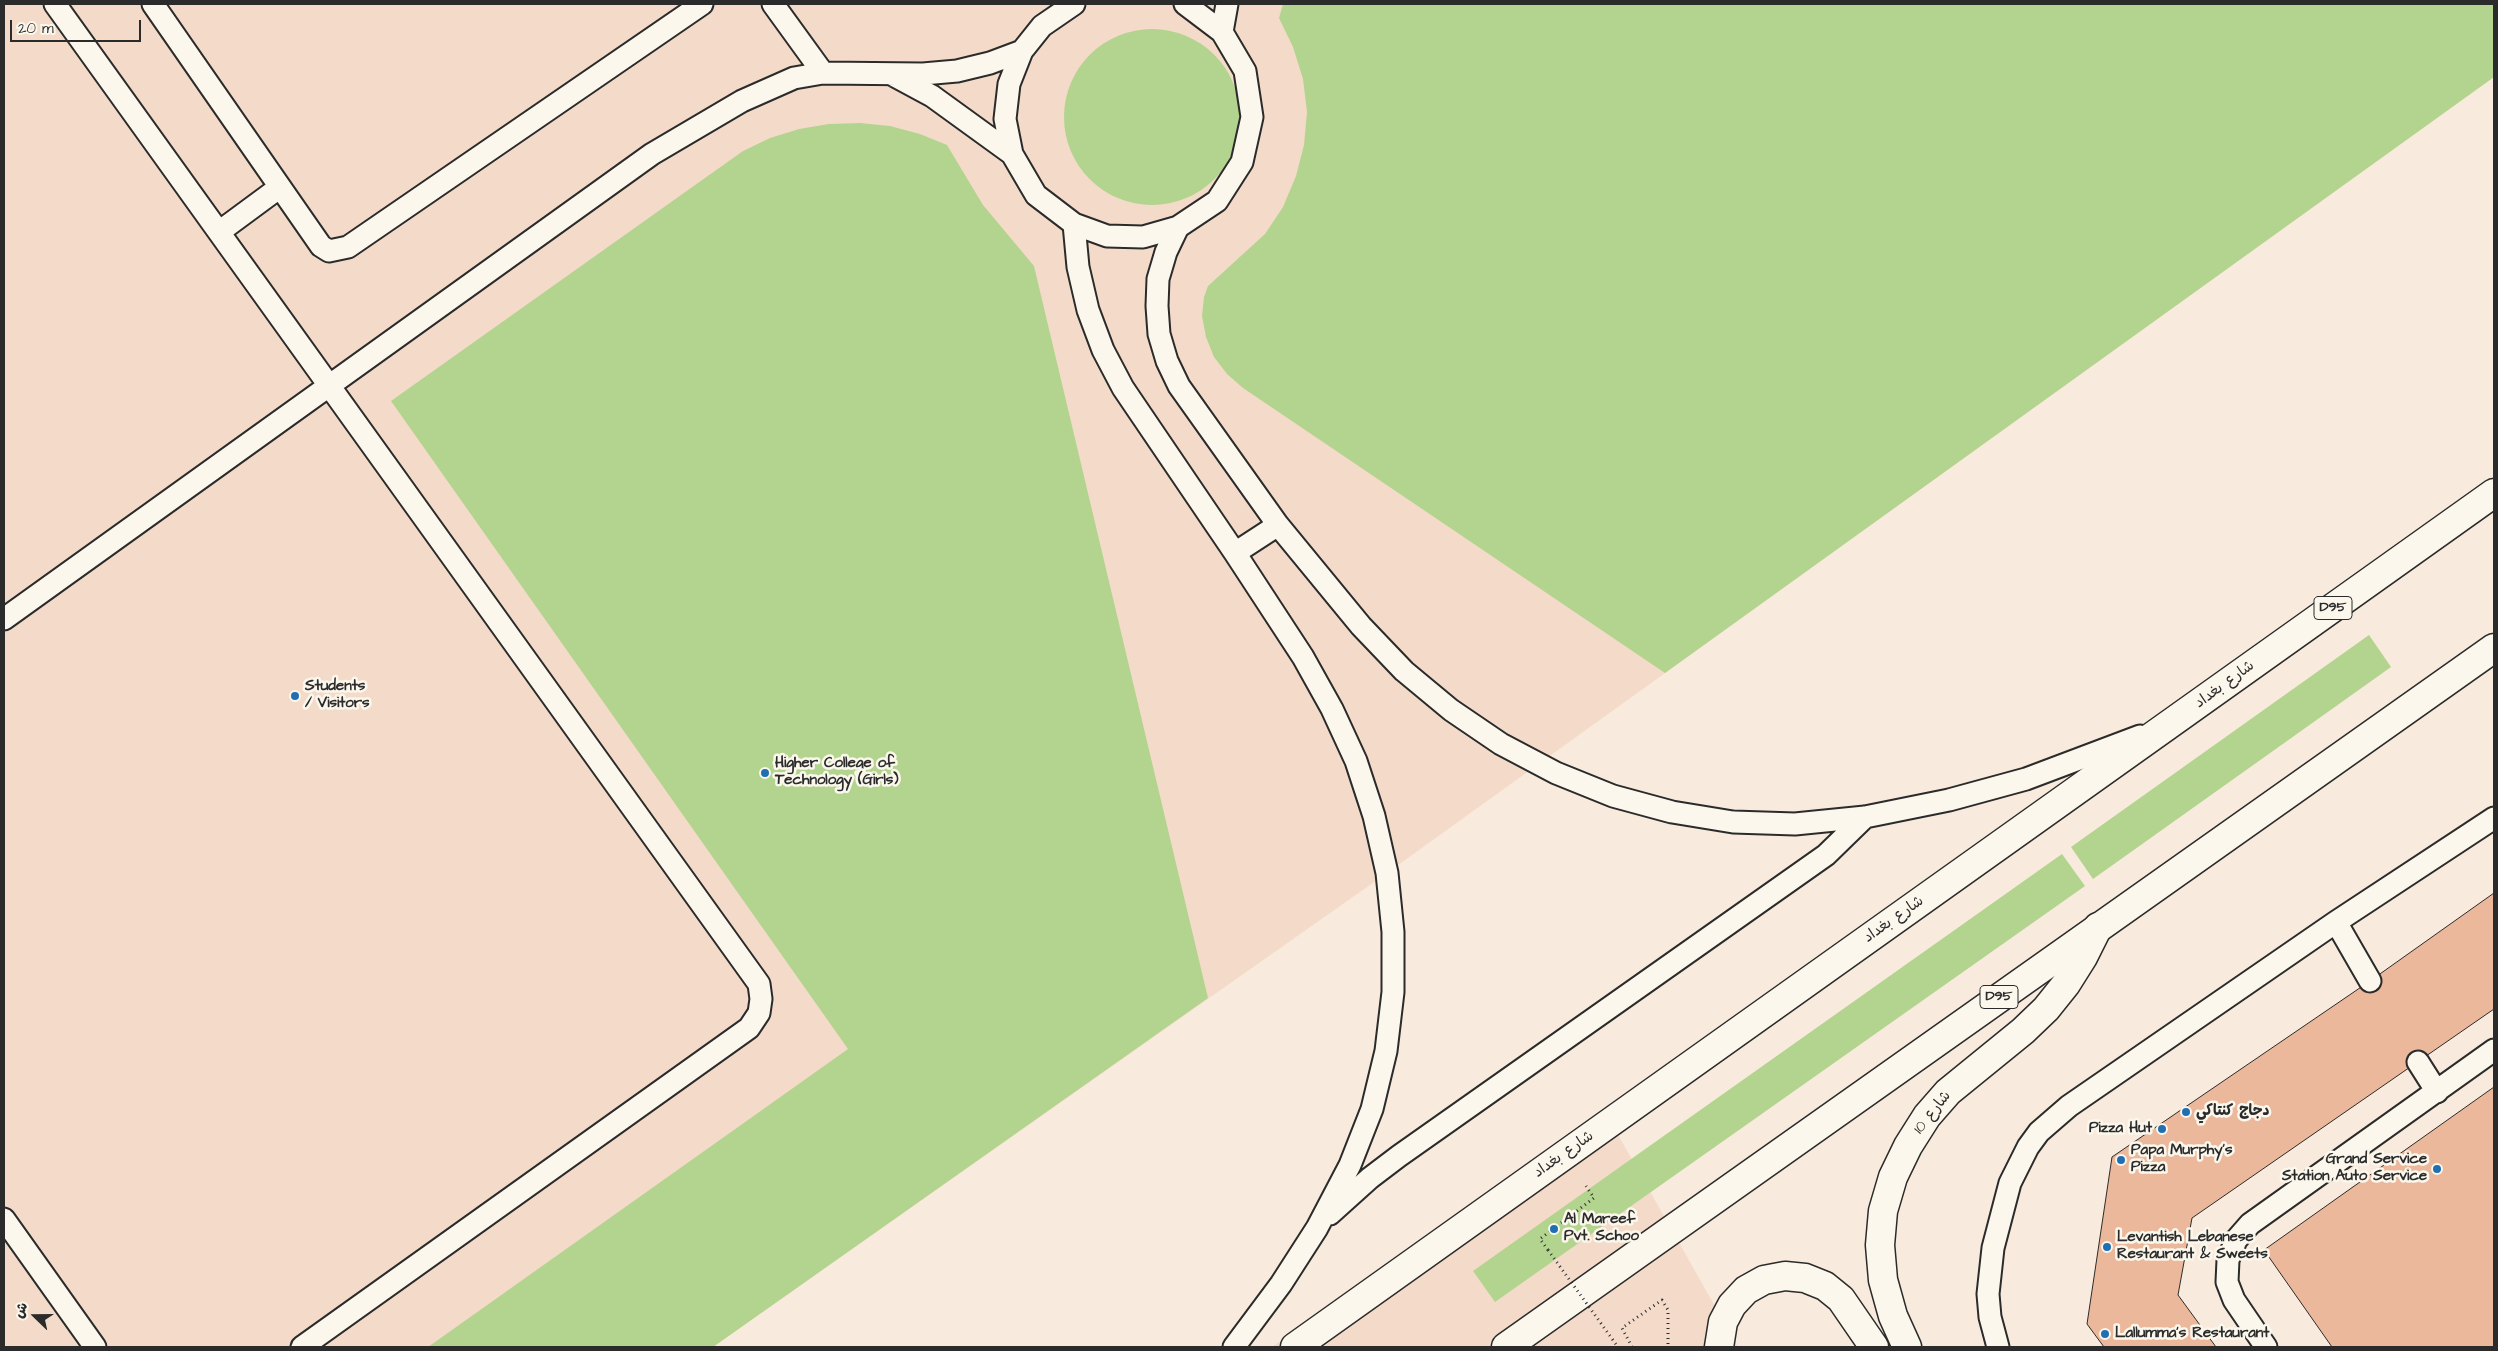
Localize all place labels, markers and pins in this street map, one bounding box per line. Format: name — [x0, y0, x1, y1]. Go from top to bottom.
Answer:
place label: Students / Visitors — [305, 678, 370, 713]
marker: Students / Visitors — [289, 690, 301, 702]
place label: Higher College of Technology (Girls) — [775, 755, 899, 790]
marker: Higher College of Technology (Girls) — [759, 767, 771, 779]
place label: دجاج كنتاكي — [2196, 1103, 2269, 1121]
marker: دجاج كنتاكي — [2180, 1106, 2192, 1118]
place label: Pizza Hut — [2089, 1120, 2152, 1138]
marker: Pizza Hut — [2156, 1123, 2168, 1135]
place label: Papa Murphy's Pizza — [2131, 1142, 2232, 1177]
place label: Grand Service Station Auto Service — [2282, 1151, 2427, 1186]
marker: Papa Murphy's Pizza — [2115, 1154, 2127, 1166]
marker: Grand Service Station Auto Service — [2431, 1163, 2443, 1175]
place label: Al Mareef Pvt. Schoo — [1564, 1211, 1639, 1246]
marker: Al Mareef Pvt. Schoo — [1548, 1223, 1560, 1235]
place label: Levantish Lebanese Restaurant & Sweets — [2117, 1229, 2268, 1264]
marker: Levantish Lebanese Restaurant & Sweets — [2101, 1241, 2113, 1253]
place label: Lallumma’s Restaurant — [2115, 1325, 2269, 1343]
marker: Lallumma’s Restaurant — [2099, 1328, 2111, 1340]

